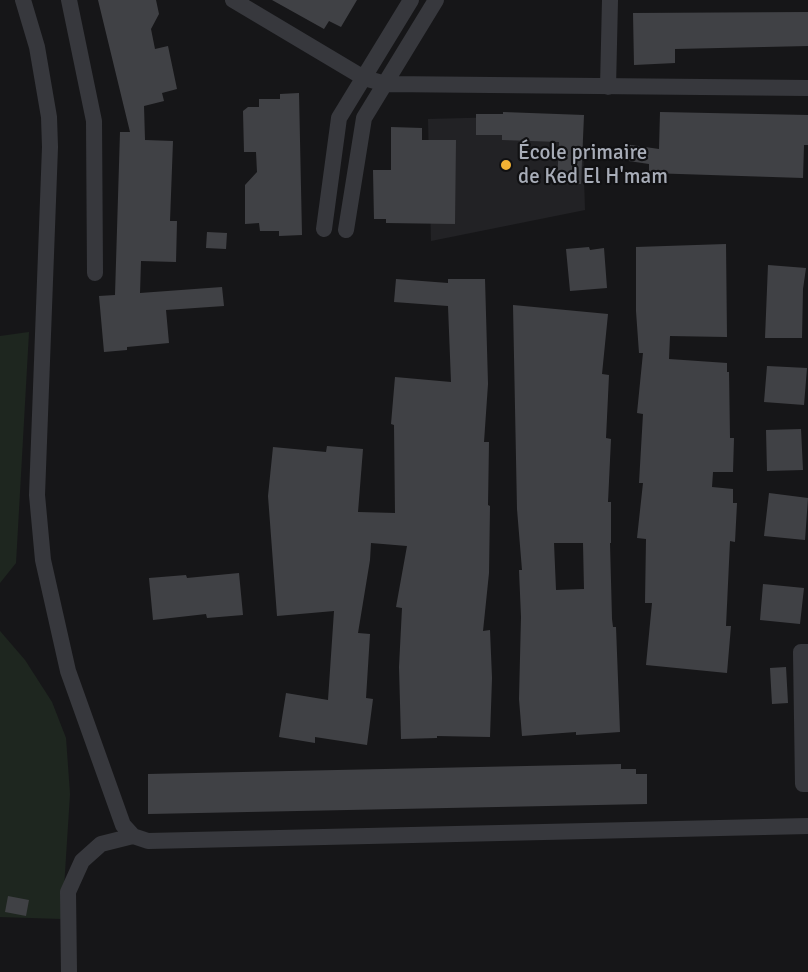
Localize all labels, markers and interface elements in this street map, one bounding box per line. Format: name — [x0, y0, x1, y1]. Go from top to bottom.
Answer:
place label: École primaire de Ked El H'mam — [518, 140, 668, 190]
marker: École primaire de Ked El H'mam — [499, 158, 513, 172]

